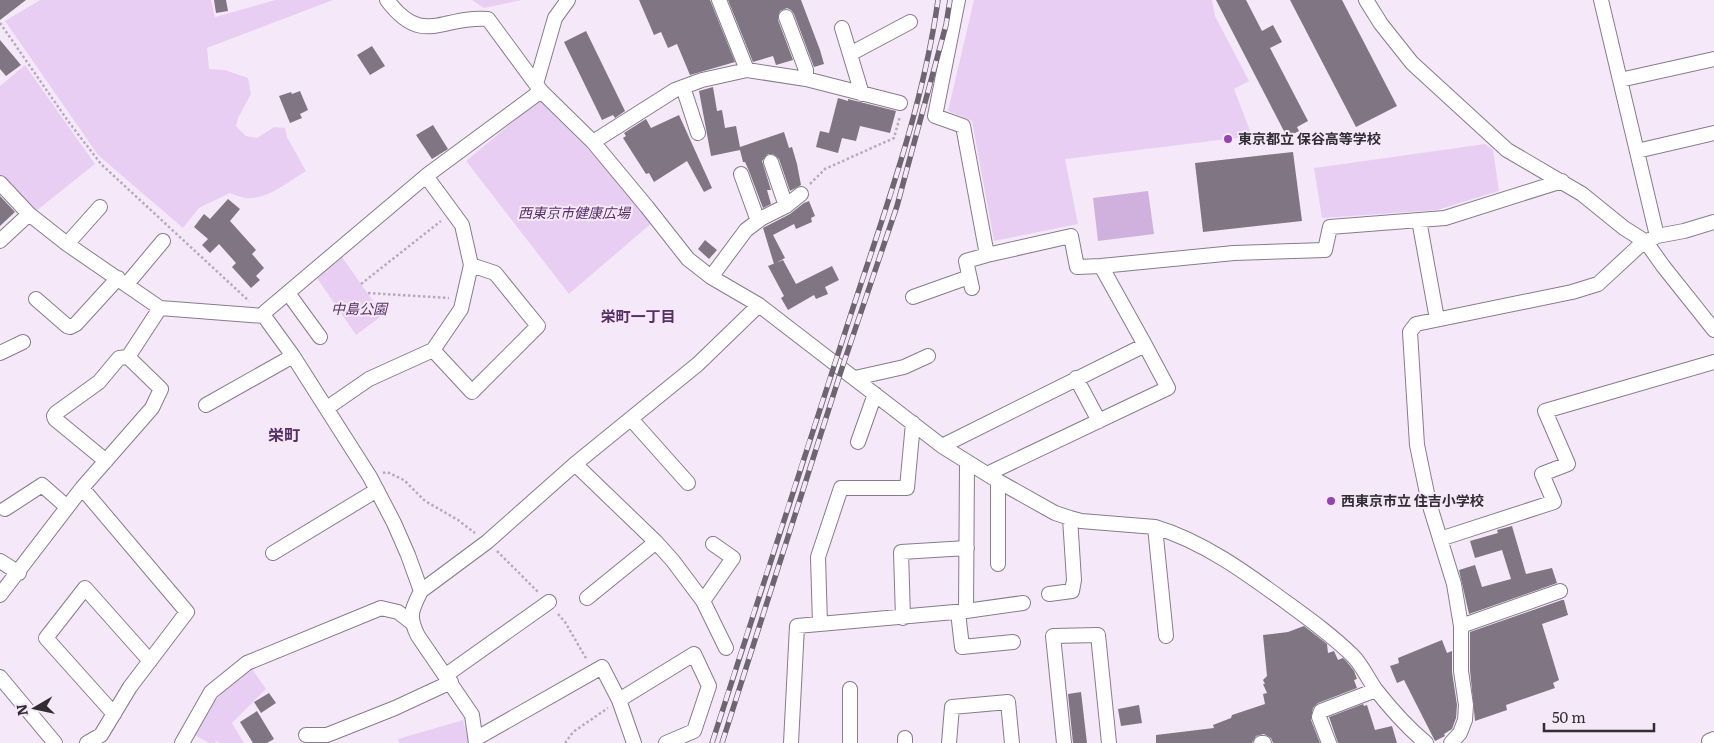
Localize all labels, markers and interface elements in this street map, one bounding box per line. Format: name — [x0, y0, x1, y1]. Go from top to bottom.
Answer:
place label: 東京都立 保谷高等学校 — [1238, 128, 1381, 148]
marker: 東京都立 保谷高等学校 — [1222, 133, 1234, 145]
park label: 西東京市健康広場 — [518, 202, 632, 222]
park label: 中島公園 — [331, 298, 389, 318]
district label: 栄町一丁目 — [600, 304, 676, 327]
district label: 栄町 — [268, 422, 300, 446]
place label: 西東京市立 住吉小学校 — [1341, 490, 1484, 510]
marker: 西東京市立 住吉小学校 — [1325, 495, 1337, 507]
north arrow — [10, 683, 60, 733]
scale bar — [1544, 700, 1654, 732]
text: N — [10, 703, 32, 718]
text: 50 m — [1552, 705, 1586, 728]

